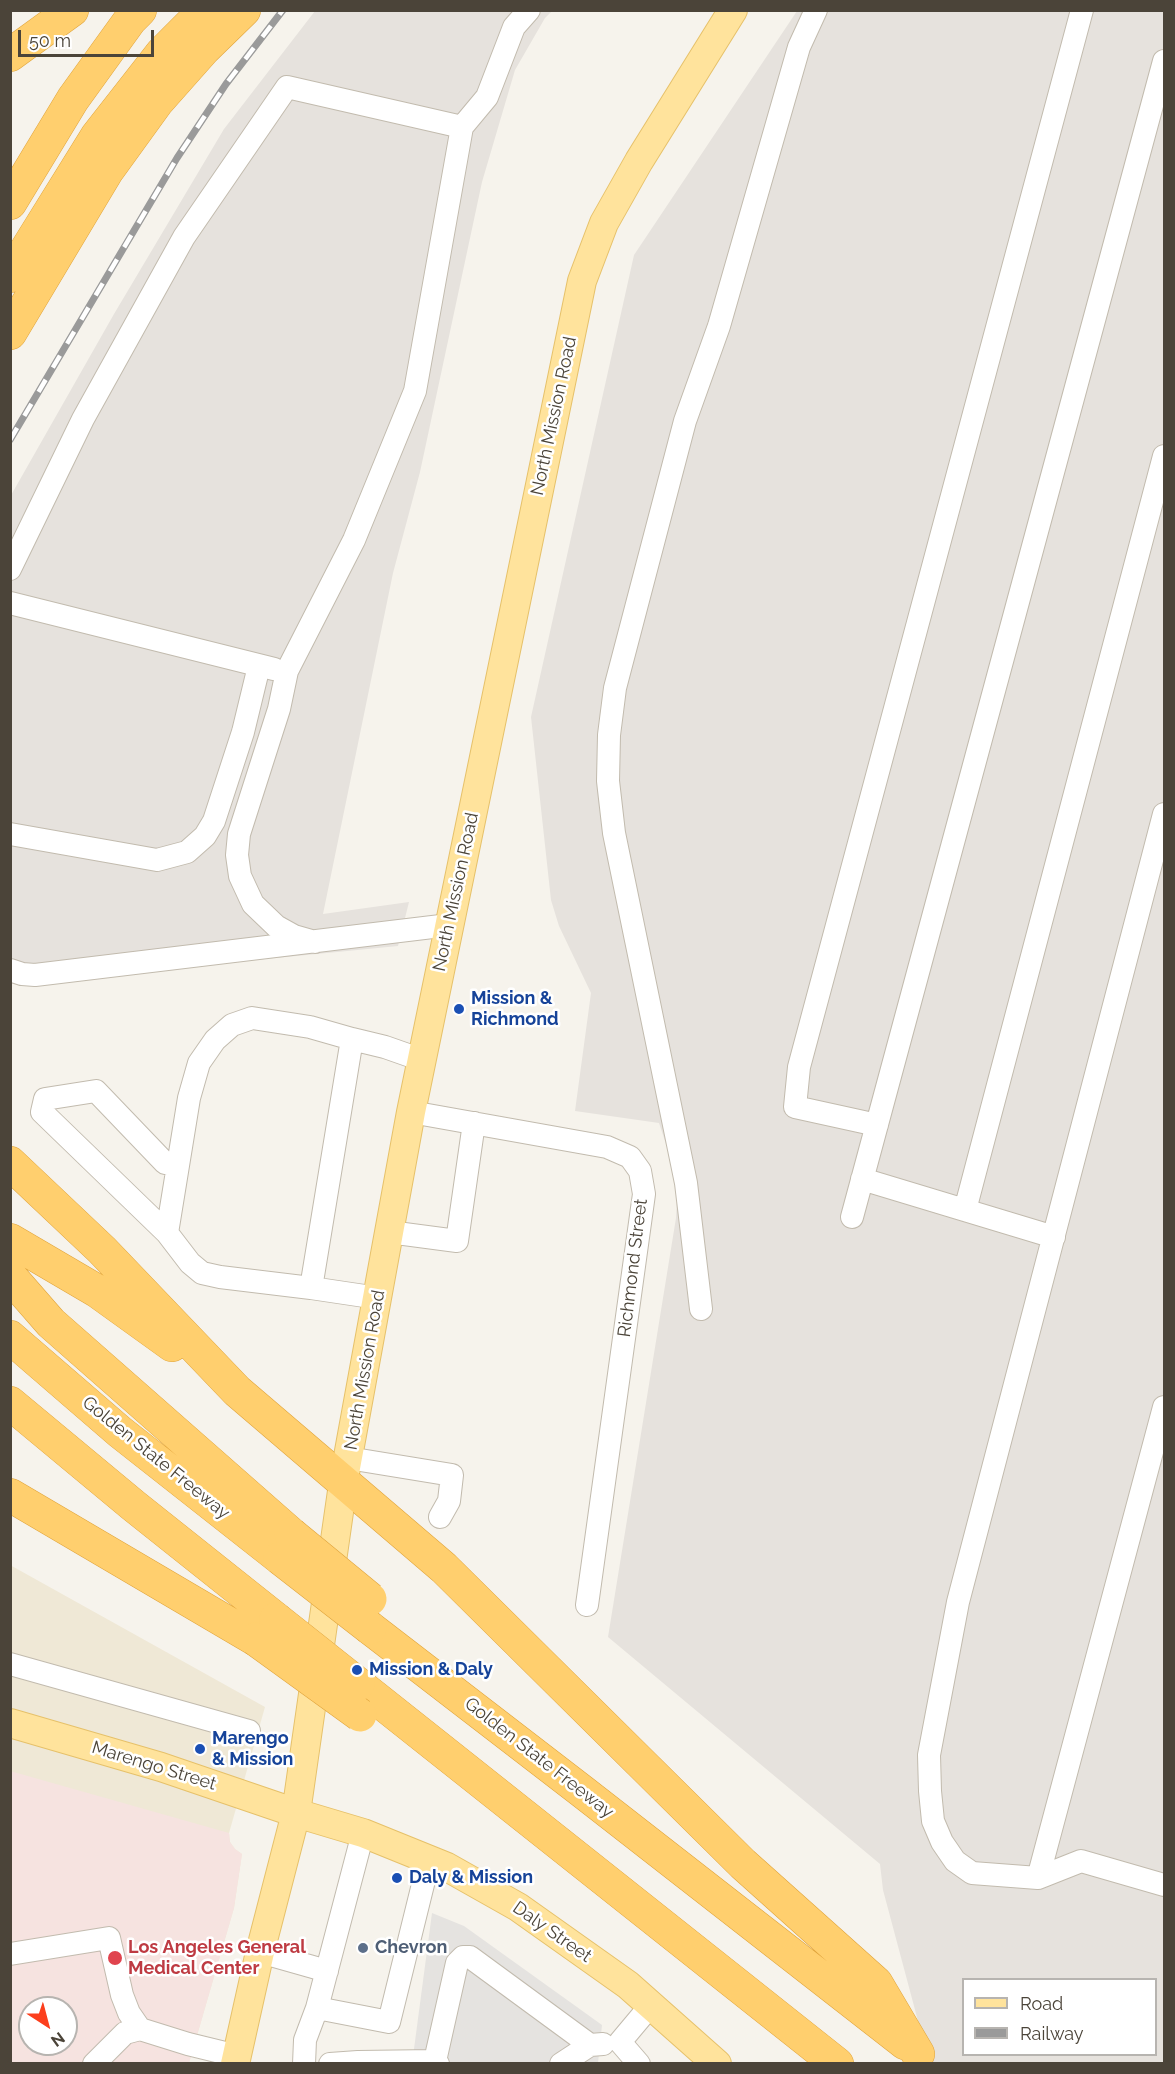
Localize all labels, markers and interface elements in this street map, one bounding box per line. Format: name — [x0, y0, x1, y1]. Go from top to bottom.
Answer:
scale bar — [21, 18, 158, 56]
text: 50 m — [29, 30, 71, 51]
street label: North Mission Road — [527, 335, 581, 497]
street label: North Mission Road — [429, 811, 483, 973]
place label: Mission & Richmond — [471, 988, 559, 1030]
marker: Mission & Richmond — [452, 1002, 466, 1016]
street label: Richmond Street — [614, 1198, 652, 1338]
street label: North Mission Road — [340, 1288, 390, 1452]
street label: Golden State Freeway — [78, 1392, 234, 1524]
place label: Mission & Daly — [369, 1659, 493, 1681]
marker: Mission & Daly — [350, 1663, 364, 1677]
street label: Golden State Freeway — [460, 1693, 618, 1823]
place label: Marengo & Mission — [212, 1728, 293, 1770]
street label: Marengo Street — [89, 1737, 219, 1795]
marker: Marengo & Mission — [193, 1742, 207, 1756]
place label: Daly & Mission — [409, 1867, 533, 1889]
marker: Daly & Mission — [390, 1871, 404, 1885]
street label: Daly Street — [508, 1897, 596, 1967]
place label: Los Angeles General Medical Center — [128, 1937, 306, 1980]
place label: Chevron — [375, 1937, 447, 1959]
marker: Chevron — [356, 1941, 370, 1955]
marker: Los Angeles General Medical Center — [106, 1949, 124, 1967]
legend — [962, 1978, 1157, 2056]
text: Road — [1020, 1993, 1063, 2014]
north arrow — [18, 1996, 78, 2056]
text: Railway — [1020, 2023, 1084, 2044]
text: N — [47, 2028, 68, 2051]

